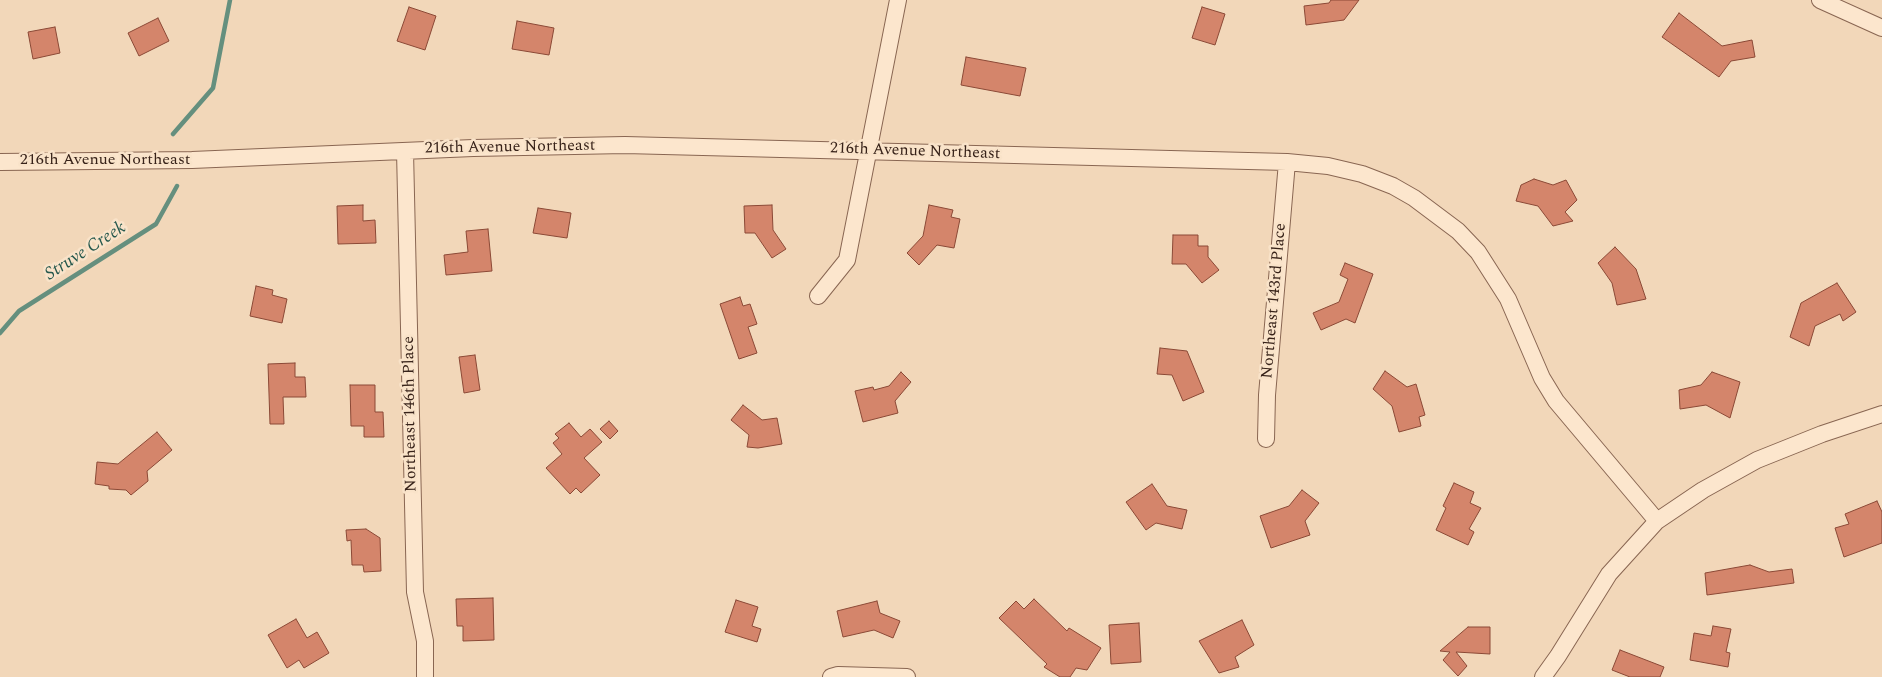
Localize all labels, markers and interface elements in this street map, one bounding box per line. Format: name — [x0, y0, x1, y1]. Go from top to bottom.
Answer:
street label: 216th Avenue Northeast — [425, 137, 595, 159]
street label: 216th Avenue Northeast — [829, 139, 1001, 165]
street label: 216th Avenue Northeast — [20, 151, 190, 171]
water label: Struve Creek — [41, 218, 131, 286]
street label: Northeast 143rd Place — [1259, 222, 1291, 380]
street label: Northeast 146th Place — [400, 336, 422, 492]

